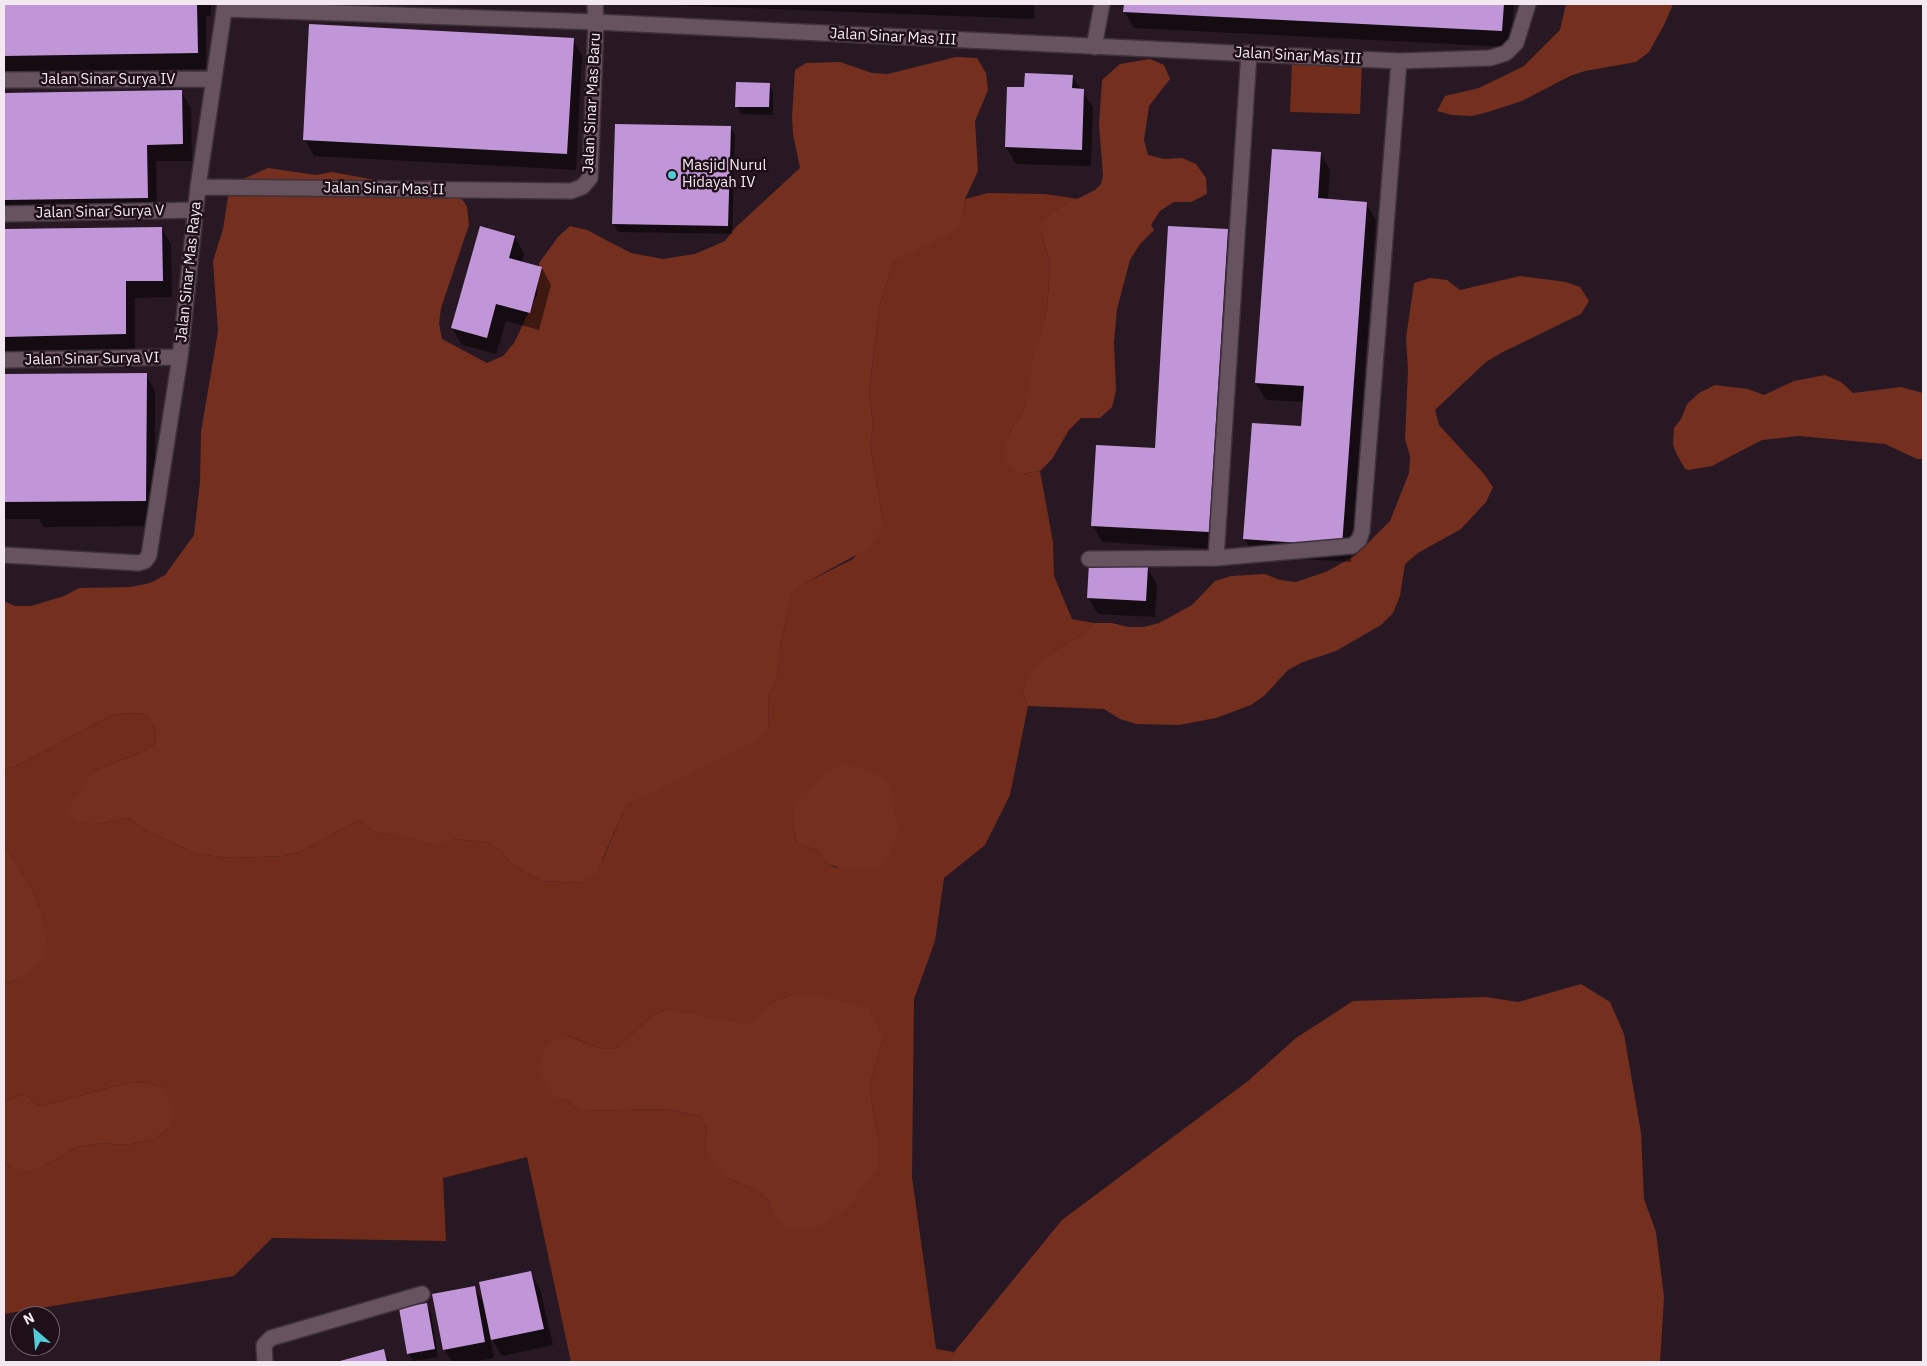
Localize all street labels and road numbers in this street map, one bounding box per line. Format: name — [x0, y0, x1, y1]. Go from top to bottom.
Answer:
street label: Jalan Sinar Mas III — [829, 25, 957, 49]
street label: Jalan Sinar Mas Baru — [579, 32, 605, 174]
street label: Jalan Sinar Mas III — [1234, 44, 1362, 68]
street label: Jalan Sinar Surya IV — [41, 71, 175, 89]
street label: Jalan Sinar Mas II — [323, 179, 445, 199]
street label: Jalan Sinar Mas Raya — [173, 201, 205, 343]
street label: Jalan Sinar Surya V — [36, 202, 164, 222]
street label: Jalan Sinar Surya VI — [25, 349, 159, 369]

